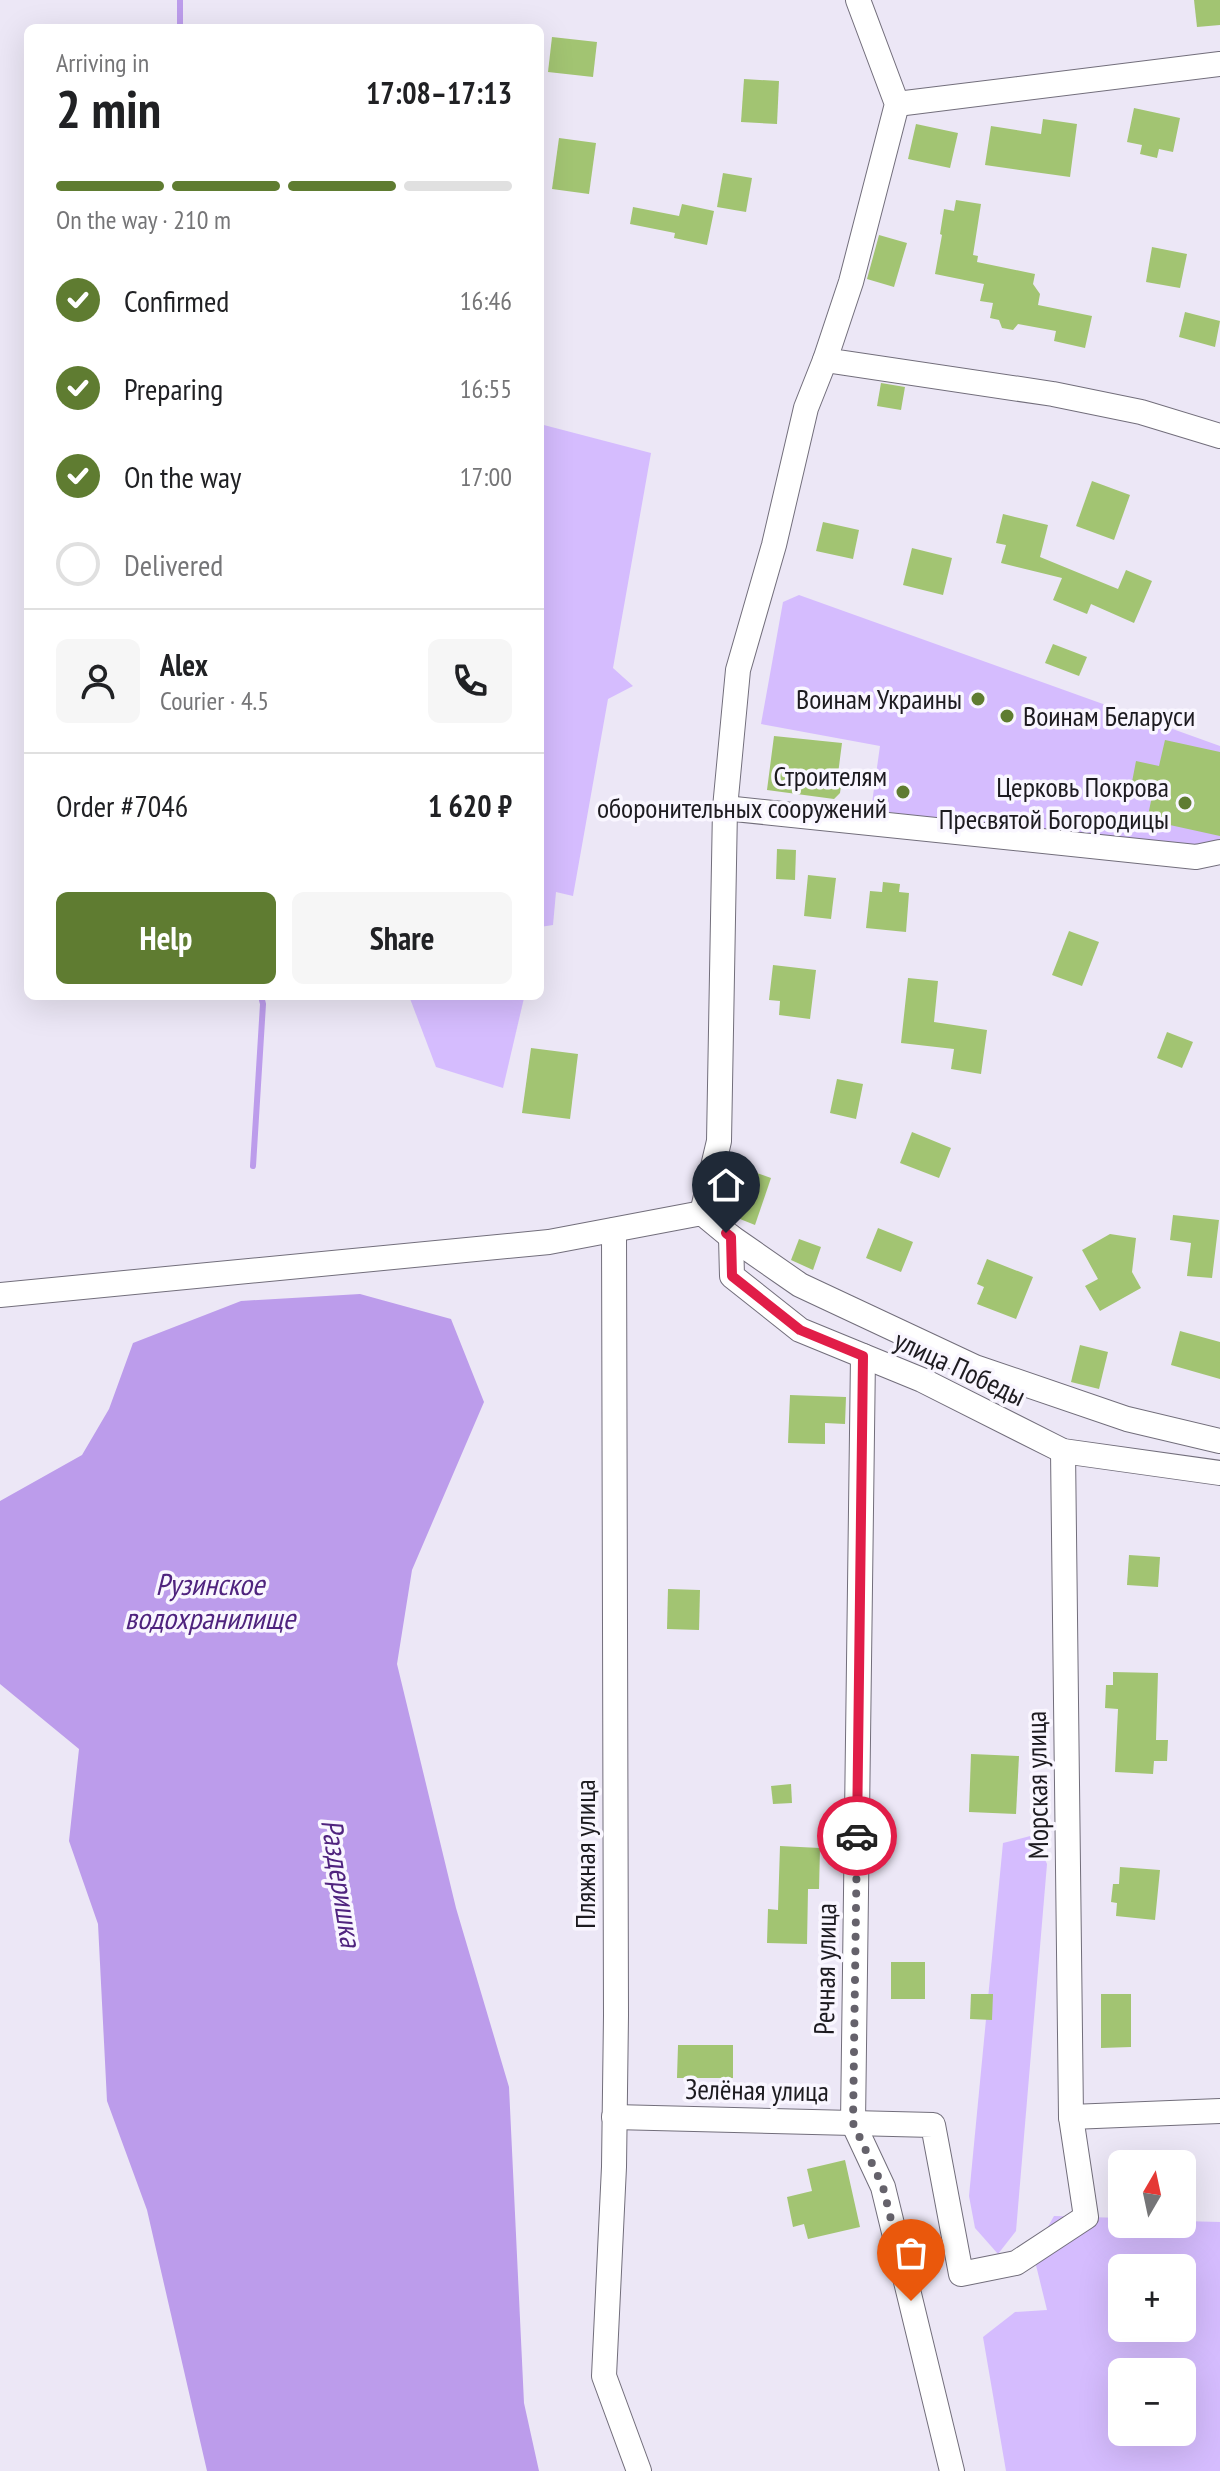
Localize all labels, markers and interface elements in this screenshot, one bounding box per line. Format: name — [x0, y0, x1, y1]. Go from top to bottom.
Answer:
text: Arriving in — [56, 46, 149, 79]
text: 17:08–17:13 — [366, 73, 512, 112]
text: 2 min — [56, 75, 161, 142]
text: On the way · 210 m — [56, 203, 231, 236]
icon: check — [56, 278, 100, 322]
text: Confirmed — [124, 281, 229, 320]
text: 16:46 — [460, 284, 512, 317]
icon: check — [56, 366, 100, 410]
text: Preparing — [124, 369, 223, 408]
text: 16:55 — [460, 372, 512, 405]
icon: check — [56, 454, 100, 498]
text: On the way — [124, 457, 241, 496]
text: 17:00 — [460, 460, 512, 493]
text: Delivered — [124, 545, 223, 584]
button: person — [56, 639, 140, 723]
button: phone — [428, 639, 512, 723]
text: Alex — [160, 645, 208, 684]
place label: Воинам Украины — [796, 680, 962, 717]
text: Courier · 4.5 — [160, 684, 269, 717]
marker: Воинам Украины — [969, 690, 987, 708]
place label: Воинам Беларуси — [1023, 697, 1195, 734]
marker: Воинам Беларуси — [998, 707, 1016, 725]
place label: Строителям оборонительных сооружений — [597, 757, 887, 826]
place label: Церковь Покрова Пресвятой Богородицы — [939, 768, 1169, 837]
marker: Строителям оборонительных сооружений — [894, 783, 912, 801]
text: Order #7046 — [56, 786, 188, 825]
text: 1 620 ₽ — [428, 786, 512, 825]
marker: Церковь Покрова Пресвятой Богородицы — [1176, 794, 1194, 812]
button: Help — [56, 892, 276, 984]
button: Share — [292, 892, 512, 984]
pin — [692, 1151, 760, 1233]
icon: home — [704, 1163, 748, 1207]
street label: улица Победы — [889, 1321, 1032, 1414]
water label: Рузинское водохранилище — [125, 1564, 297, 1637]
street label: Морская улица — [1017, 1711, 1056, 1859]
street label: Пляжная улица — [566, 1779, 603, 1929]
courier — [817, 1796, 897, 1876]
icon: car — [835, 1814, 879, 1858]
water label: Раздеришка — [313, 1816, 372, 1951]
street label: Речная улица — [805, 1903, 844, 2035]
street label: Зелёная улица — [685, 2070, 829, 2109]
north arrow — [1108, 2150, 1196, 2238]
map controls — [1108, 2150, 1196, 2446]
pin — [877, 2219, 945, 2301]
icon: bag — [889, 2231, 933, 2275]
button: + — [1108, 2254, 1196, 2342]
button: − — [1108, 2358, 1196, 2446]

